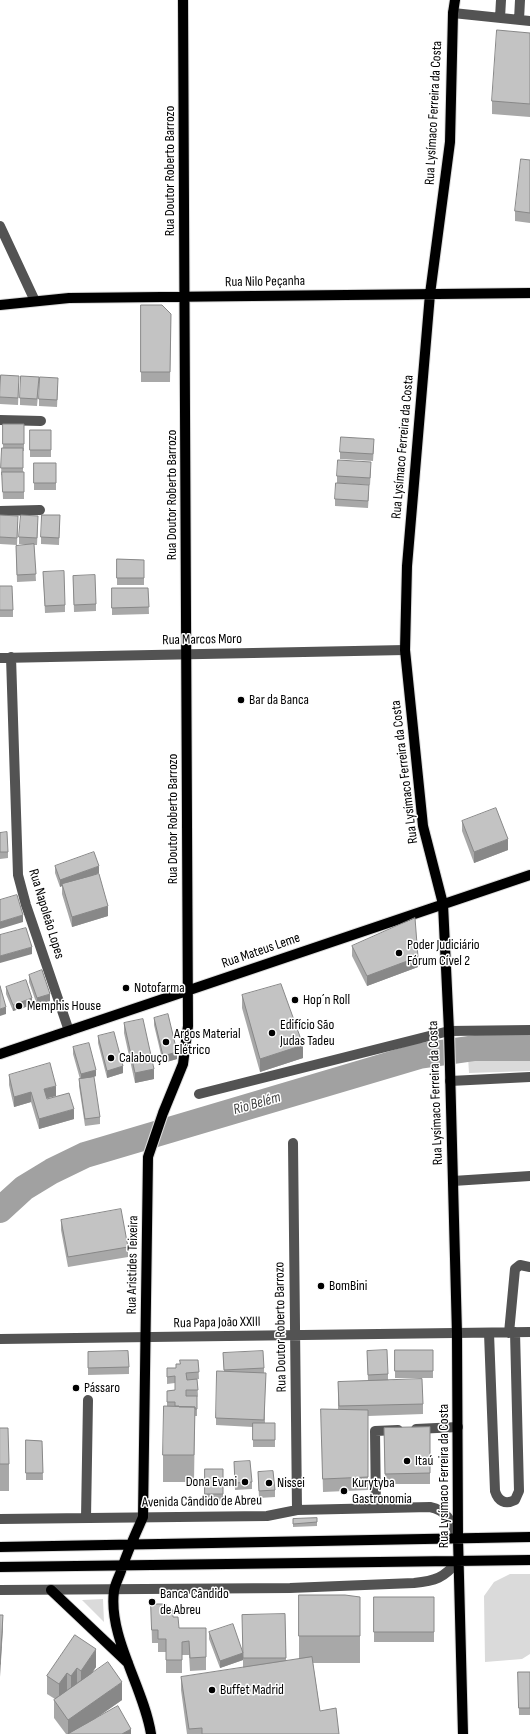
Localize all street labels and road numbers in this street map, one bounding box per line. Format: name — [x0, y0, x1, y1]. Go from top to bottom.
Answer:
street label: Rua Lysímaco Ferreira da Costa — [422, 40, 446, 186]
street label: Rua Doutor Roberto Barrozo — [162, 106, 178, 236]
street label: Rua Nilo Peçanha — [225, 273, 305, 291]
street label: Rua Lysímaco Ferreira da Costa — [388, 374, 418, 520]
street label: Rua Doutor Roberto Barrozo — [164, 430, 180, 560]
street label: Rua Marcos Moro — [162, 631, 242, 649]
street label: Rua Lysímaco Ferreira da Costa — [388, 699, 422, 845]
street label: Rua Doutor Roberto Barrozo — [165, 754, 181, 884]
street label: Rua Napoleão Lopes — [24, 867, 68, 961]
street label: Rua Mateus Leme — [220, 930, 302, 972]
street label: Rua Lysímaco Ferreira da Costa — [425, 1020, 447, 1166]
street label: Rua Aristides Teixeira — [124, 1215, 142, 1315]
street label: Rua Doutor Roberto Barrozo — [271, 1262, 291, 1392]
street label: Rua Papa João XXIII — [173, 1314, 261, 1332]
street label: Rua Lysímaco Ferreira da Costa — [436, 1404, 452, 1548]
street label: Avenida Cândido de Abreu — [142, 1493, 262, 1511]

